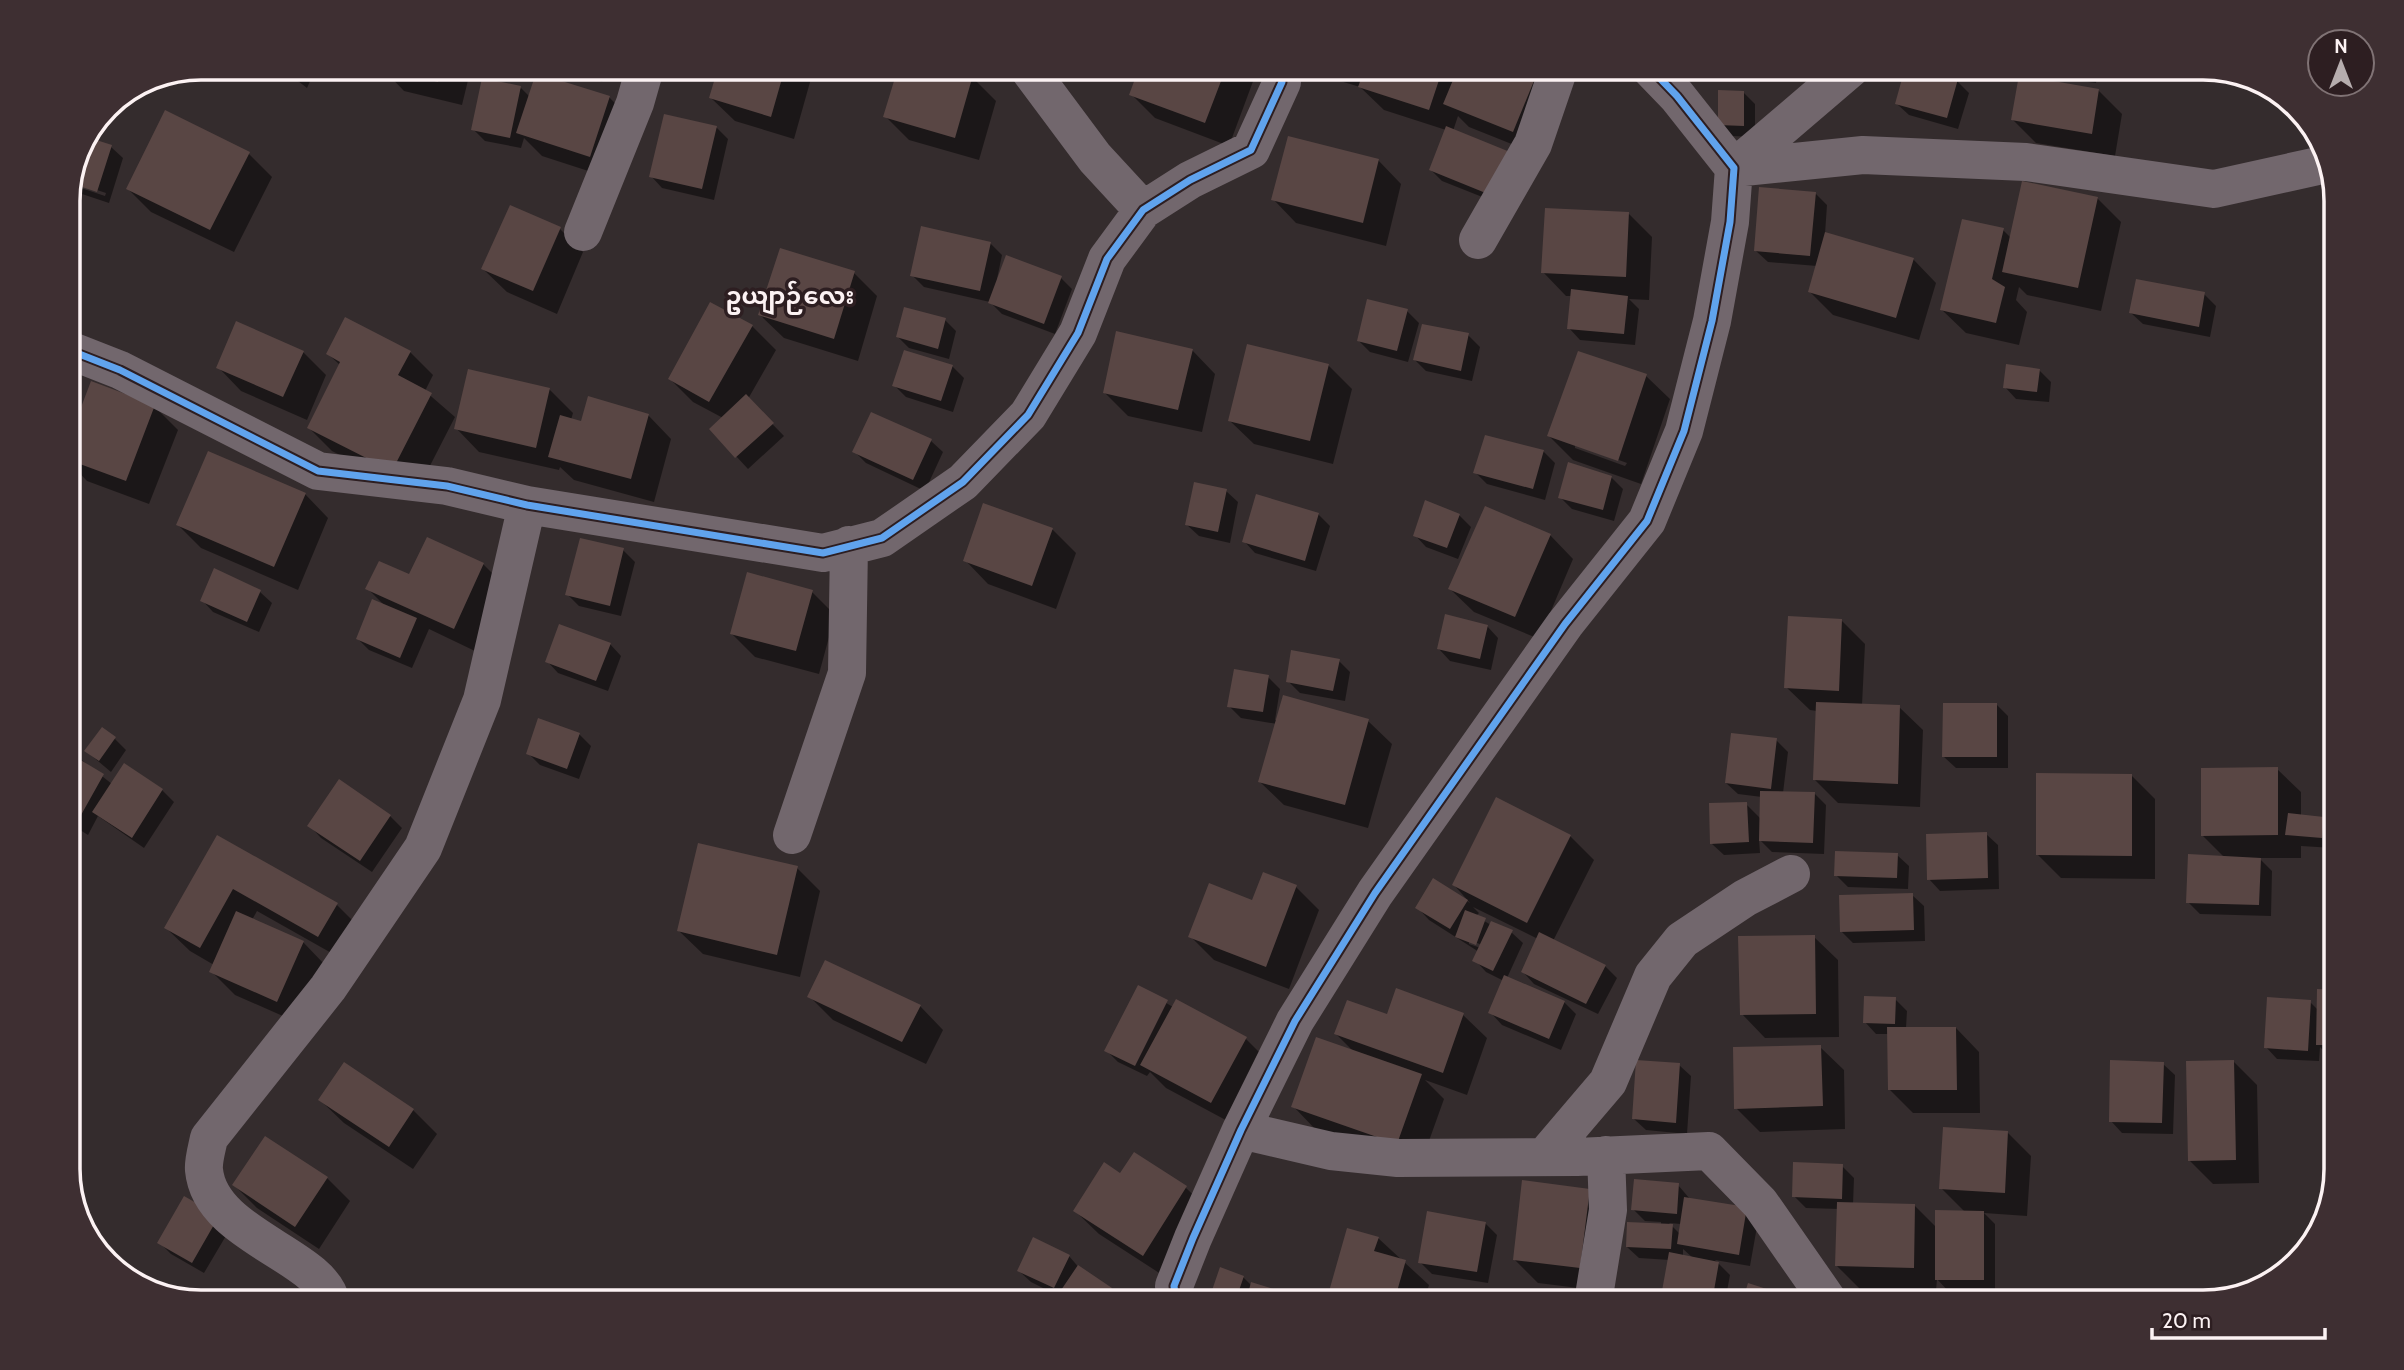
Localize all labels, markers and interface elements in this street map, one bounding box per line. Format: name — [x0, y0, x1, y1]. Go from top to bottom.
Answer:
north arrow — [2306, 28, 2376, 98]
text: N — [2334, 35, 2348, 58]
district label: ဥယျာဉ်လေး — [725, 280, 855, 316]
scale bar — [2152, 1296, 2325, 1340]
text: 20 m — [2162, 1308, 2211, 1333]

